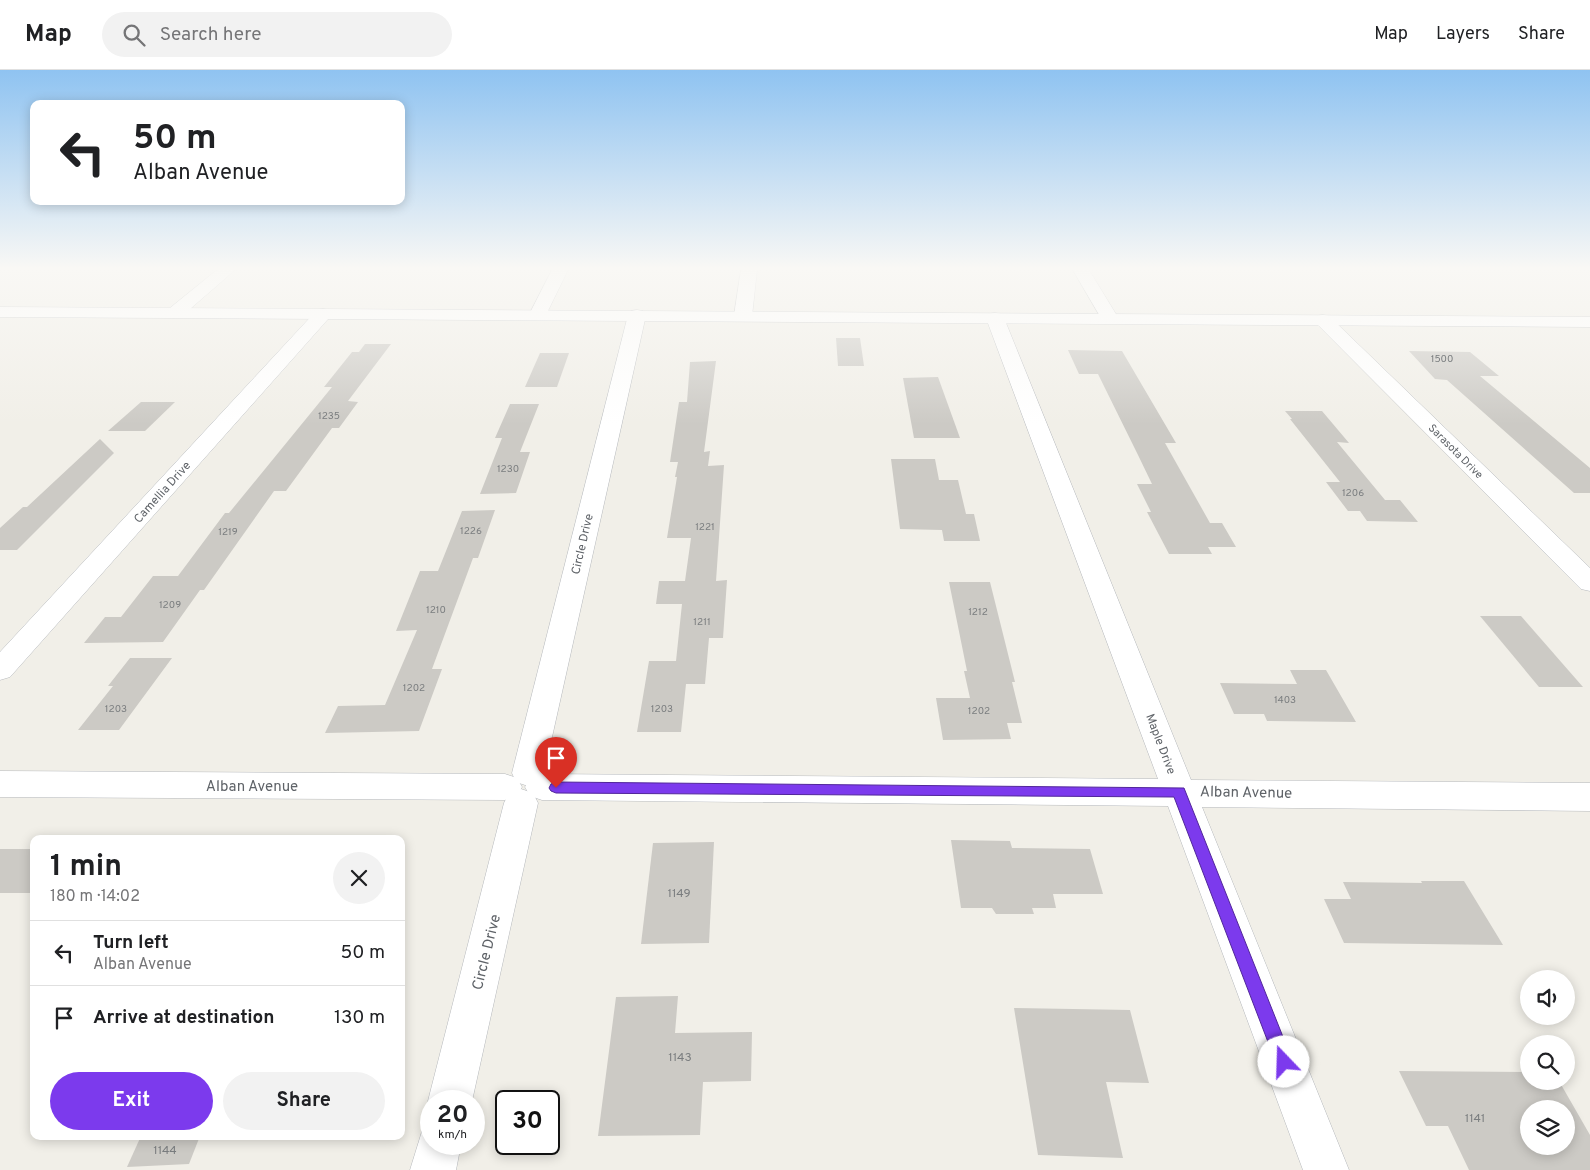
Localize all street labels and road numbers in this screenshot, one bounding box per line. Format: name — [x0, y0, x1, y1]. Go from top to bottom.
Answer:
street label: Sarasota Drive — [1425, 421, 1486, 482]
street label: Camellia Drive — [131, 458, 195, 527]
street label: Circle Drive — [568, 512, 598, 576]
street label: Maple Drive — [1141, 712, 1179, 777]
street label: Alban Avenue — [206, 778, 298, 797]
street label: Alban Avenue — [1200, 783, 1292, 804]
street label: Circle Drive — [469, 912, 506, 992]

